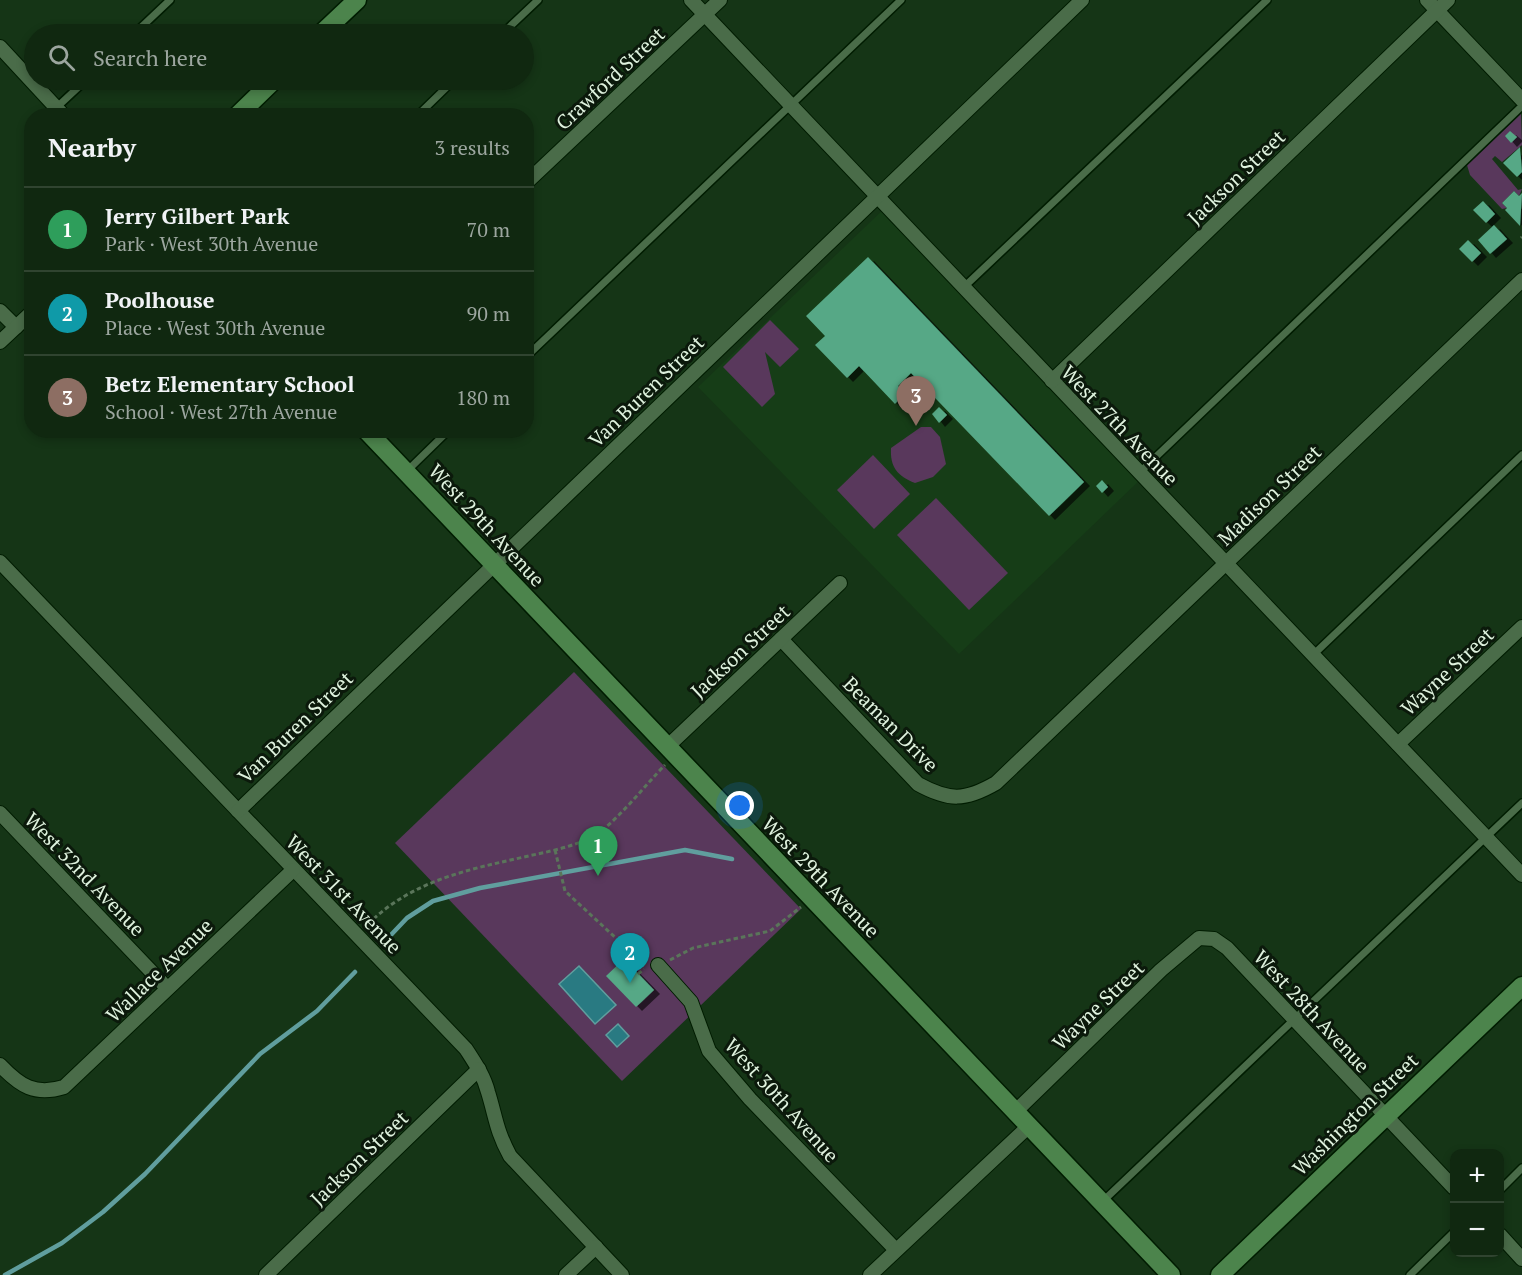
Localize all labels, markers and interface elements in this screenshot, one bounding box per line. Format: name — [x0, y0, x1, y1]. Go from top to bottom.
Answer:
street label: Crawford Street — [550, 20, 671, 136]
search box — [24, 24, 534, 90]
icon: search — [45, 41, 78, 74]
text: Search here — [93, 43, 207, 72]
street label: Jackson Street — [1181, 123, 1291, 231]
text: Nearby — [48, 130, 136, 164]
text: 3 results — [435, 134, 510, 161]
text: Jerry Gilbert Park — [105, 201, 289, 230]
text: 1 — [62, 216, 73, 243]
text: 70 m — [467, 216, 510, 243]
text: Park · West 30th Avenue — [105, 230, 318, 257]
text: Poolhouse — [105, 285, 214, 314]
text: 2 — [62, 300, 73, 327]
text: 90 m — [467, 300, 510, 327]
text: Place · West 30th Avenue — [105, 314, 325, 341]
street label: Van Buren Street — [582, 329, 710, 453]
street label: West 27th Avenue — [1055, 359, 1185, 491]
text: Betz Elementary School — [105, 369, 354, 398]
pin: 3 — [896, 376, 936, 426]
text: 3 — [62, 384, 73, 411]
text: 180 m — [456, 384, 510, 411]
text: School · West 27th Avenue — [105, 398, 337, 425]
street label: Madison Street — [1211, 438, 1327, 551]
street label: West 29th Avenue — [423, 458, 551, 592]
street label: Jackson Street — [685, 598, 796, 704]
street label: Wayne Street — [1395, 621, 1500, 721]
street label: Van Buren Street — [231, 665, 359, 789]
street label: Beaman Drive — [838, 671, 944, 777]
your location — [725, 791, 754, 820]
street label: West 32nd Avenue — [19, 806, 151, 942]
street label: West 29th Avenue — [756, 810, 886, 944]
pin: 1 — [578, 826, 618, 876]
street label: West 31st Avenue — [280, 829, 408, 959]
street label: Wallace Avenue — [100, 912, 218, 1028]
pin: 2 — [610, 934, 650, 983]
street label: West 28th Avenue — [1248, 944, 1376, 1078]
street label: Wayne Street — [1046, 954, 1150, 1056]
street label: West 30th Avenue — [719, 1032, 845, 1168]
street label: Washington Street — [1286, 1047, 1424, 1181]
street label: Jackson Street — [304, 1104, 414, 1212]
map controls — [1450, 1149, 1504, 1257]
button: + — [1450, 1149, 1504, 1203]
button: − — [1450, 1203, 1504, 1257]

